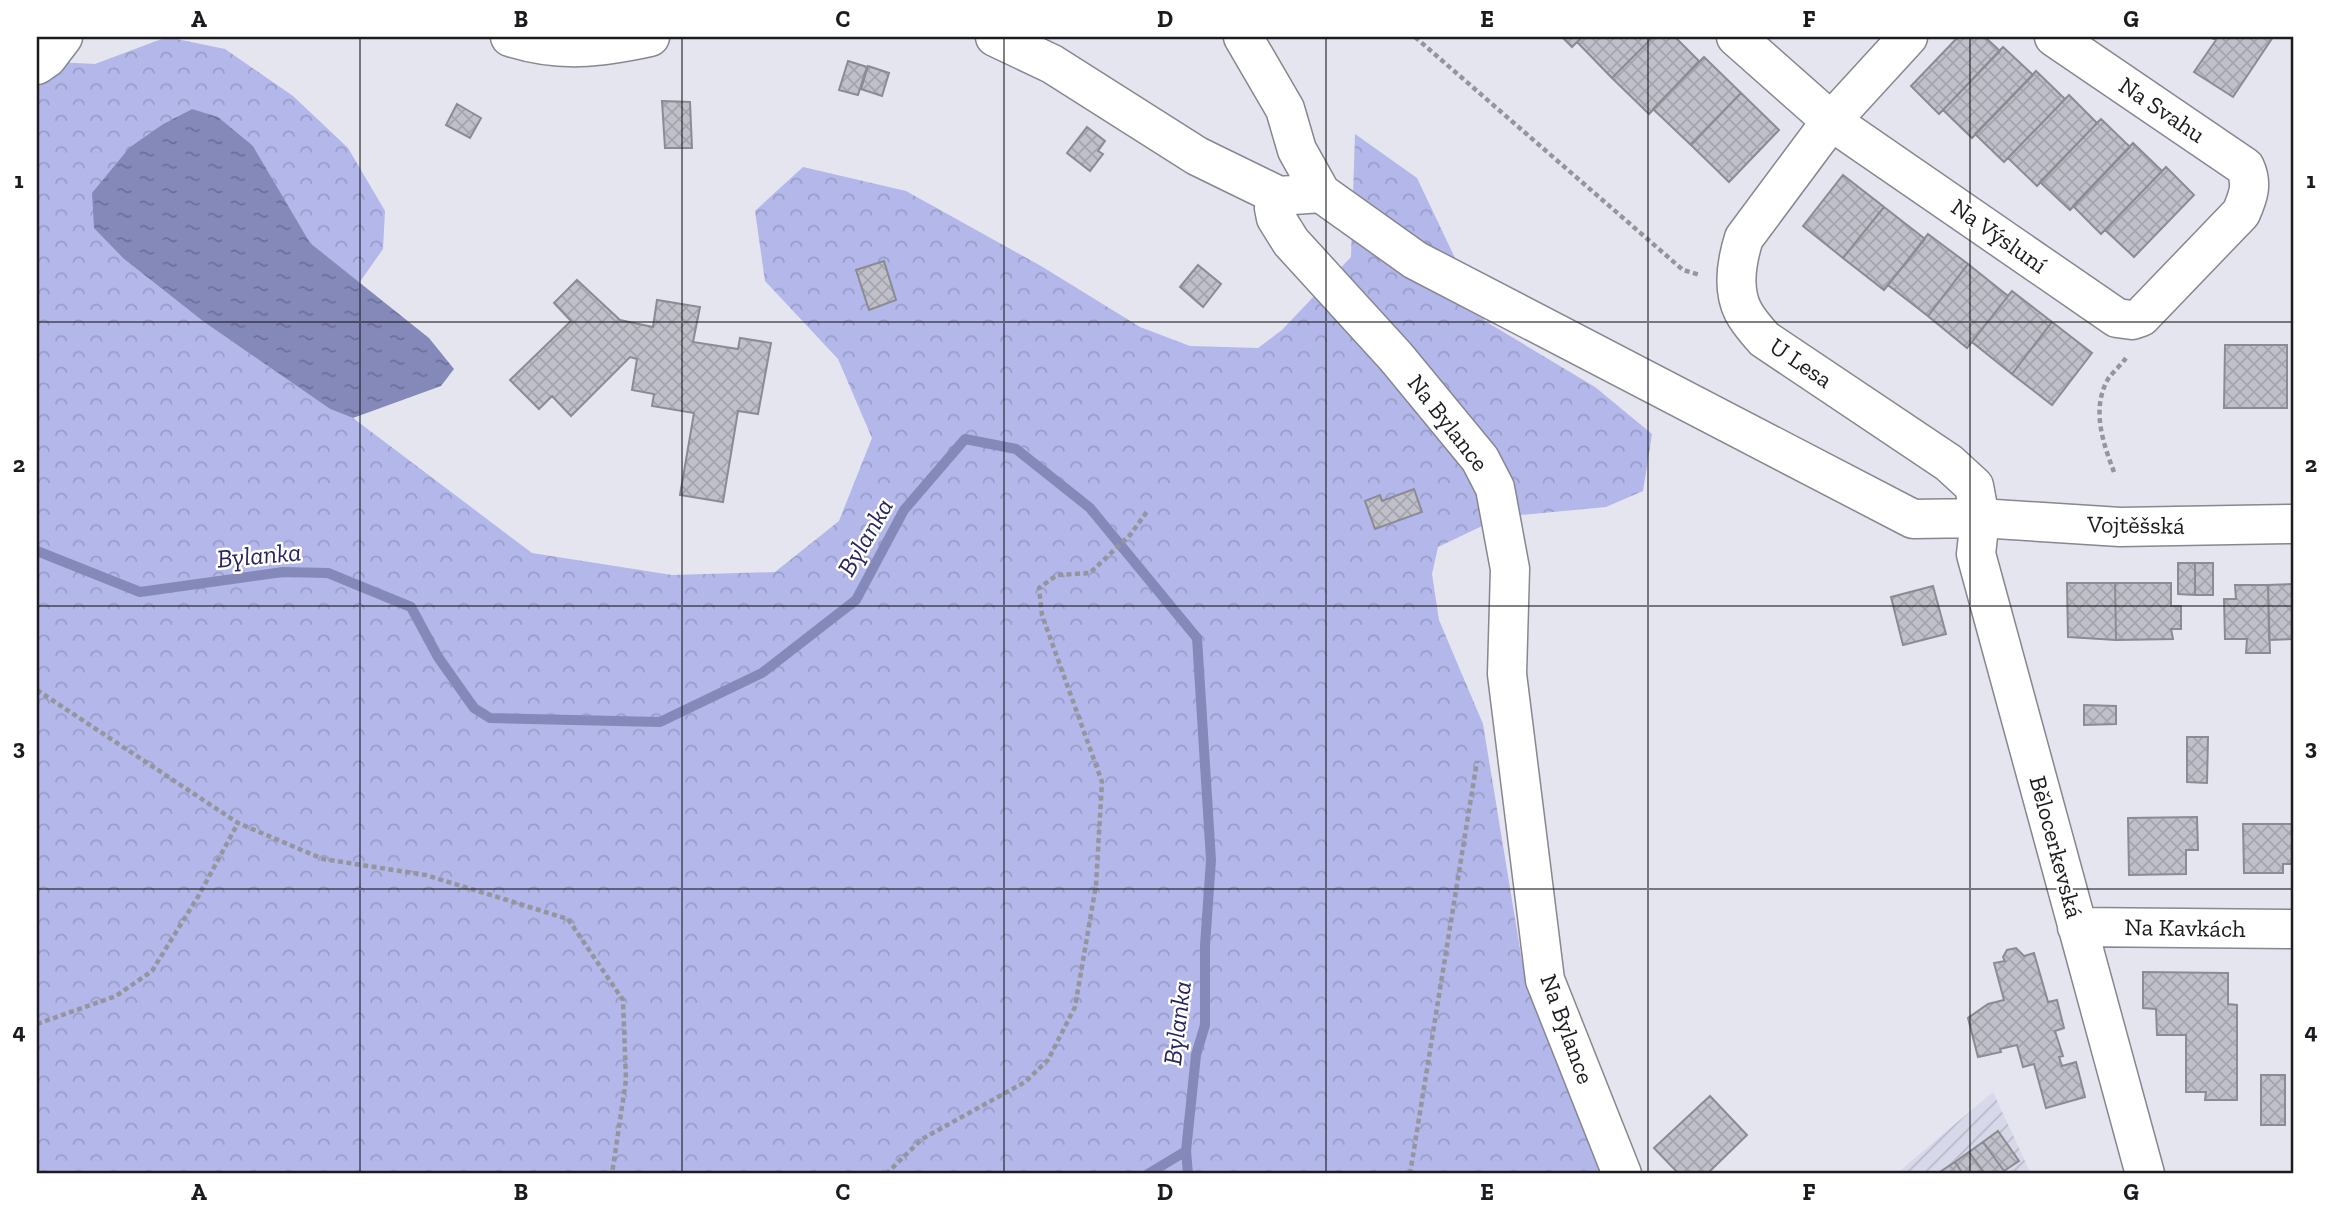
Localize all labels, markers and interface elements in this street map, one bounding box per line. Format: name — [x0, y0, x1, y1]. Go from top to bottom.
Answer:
text: A — [191, 5, 207, 33]
text: B — [514, 5, 528, 33]
text: C — [836, 5, 850, 33]
text: D — [1157, 5, 1173, 33]
text: E — [1480, 5, 1494, 33]
text: F — [1802, 5, 1816, 33]
text: G — [2123, 5, 2139, 33]
street label: Na Svahu — [2114, 70, 2211, 149]
text: 1 — [14, 166, 24, 194]
text: 1 — [2306, 166, 2316, 194]
street label: Na Výsluní — [1946, 192, 2053, 279]
street label: U Lesa — [1765, 331, 1838, 394]
street label: Na Bylance — [1402, 369, 1495, 477]
text: 2 — [13, 450, 25, 478]
text: 2 — [2305, 450, 2317, 478]
water label: Bylanka — [830, 492, 900, 582]
street label: Vojtěšská — [2086, 509, 2185, 540]
water label: Bylanka — [216, 535, 302, 575]
text: 3 — [13, 733, 25, 761]
text: 3 — [2305, 733, 2317, 761]
street label: Bělocerkevská — [2024, 772, 2090, 922]
street label: Na Kavkách — [2124, 912, 2246, 943]
street label: Na Bylance — [1534, 970, 1601, 1088]
water label: Bylanka — [1156, 979, 1198, 1067]
text: 4 — [12, 1017, 26, 1045]
text: 4 — [2304, 1017, 2318, 1045]
text: A — [191, 1178, 207, 1206]
text: B — [514, 1178, 528, 1206]
text: C — [836, 1178, 850, 1206]
text: D — [1157, 1178, 1173, 1206]
text: E — [1480, 1178, 1494, 1206]
text: F — [1802, 1178, 1816, 1206]
text: G — [2123, 1178, 2139, 1206]

